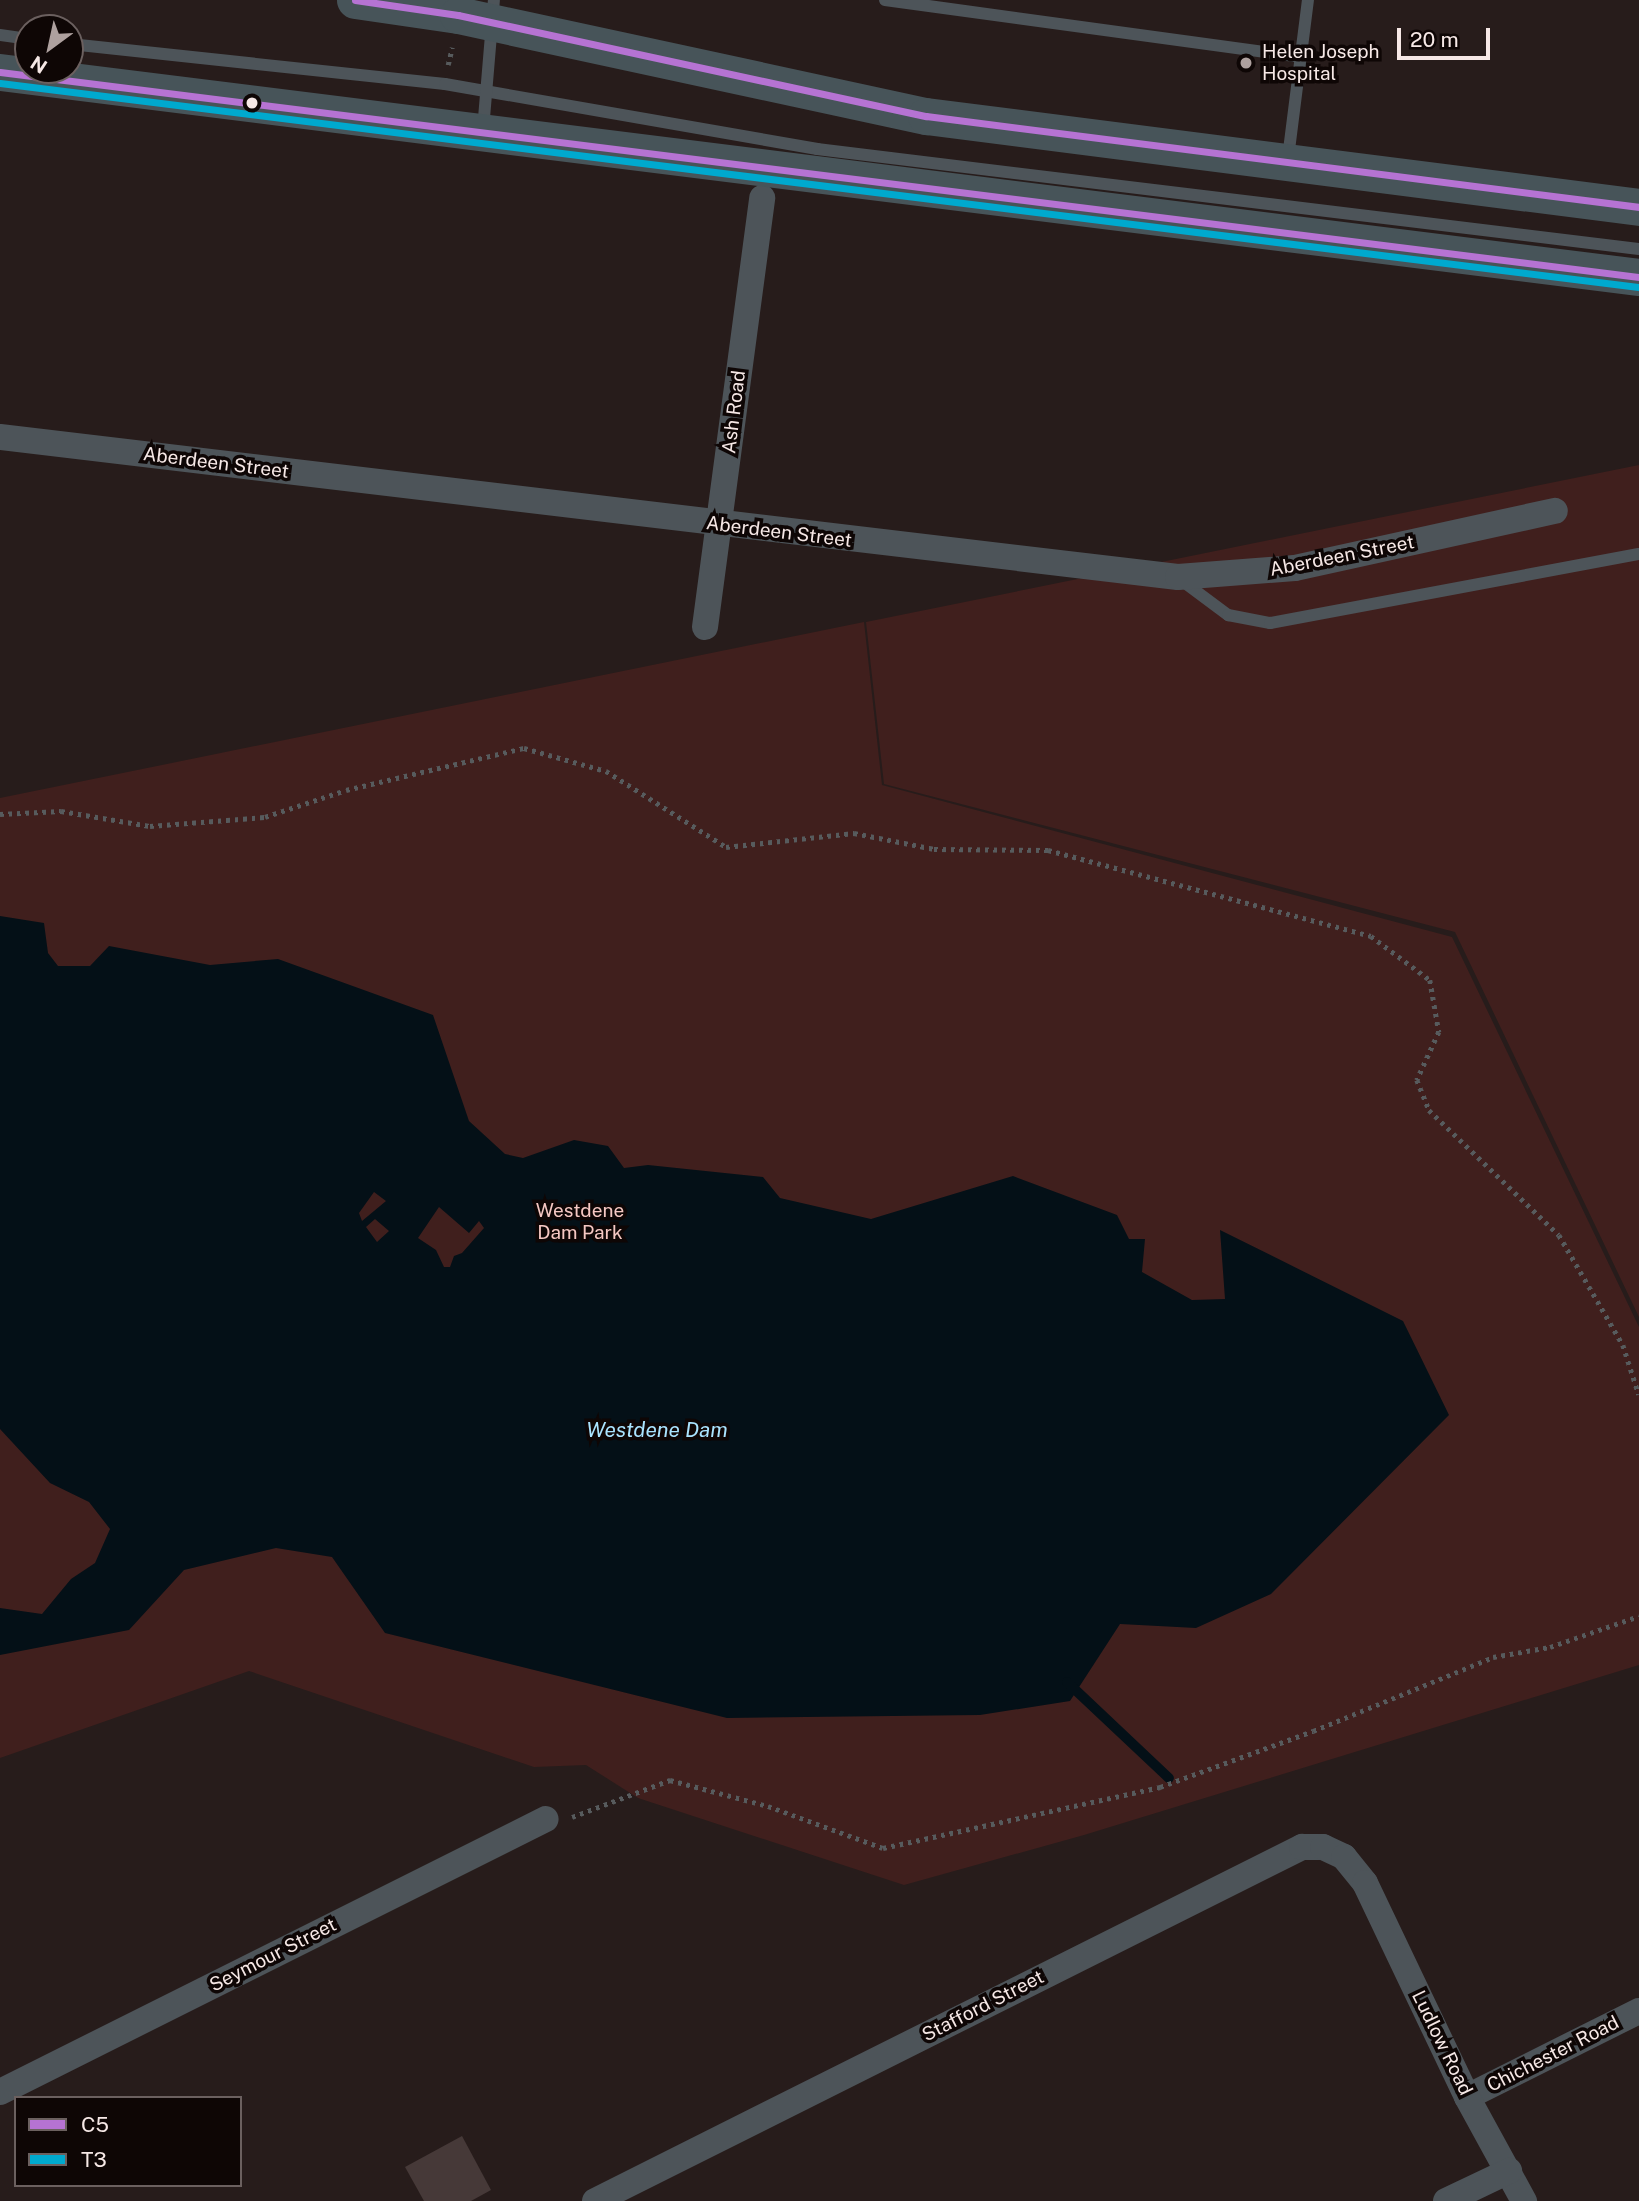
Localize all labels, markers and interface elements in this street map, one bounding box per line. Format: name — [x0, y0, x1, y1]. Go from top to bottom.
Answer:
north arrow — [14, 14, 84, 84]
scale bar — [1401, 14, 1494, 58]
text: 20 m — [1410, 27, 1459, 52]
place label: Helen Joseph Hospital — [1262, 41, 1380, 85]
text: N — [26, 52, 51, 78]
marker: Helen Joseph Hospital — [1236, 53, 1256, 73]
unlabelled marker — [245, 96, 259, 110]
street label: Ash Road — [718, 369, 750, 455]
street label: Aberdeen Street — [142, 443, 290, 483]
street label: Aberdeen Street — [705, 512, 853, 552]
street label: Aberdeen Street — [1268, 531, 1416, 581]
park label: Westdene Dam Park — [536, 1200, 624, 1244]
water label: Westdene Dam — [586, 1417, 728, 1443]
street label: Seymour Street — [206, 1913, 340, 1997]
street label: Stafford Street — [918, 1965, 1048, 2047]
street label: Ludlow Road — [1407, 1987, 1477, 2099]
street label: Chichester Road — [1483, 2011, 1623, 2097]
legend — [14, 2096, 242, 2187]
text: C5 — [81, 2112, 109, 2137]
text: T3 — [81, 2147, 107, 2172]

